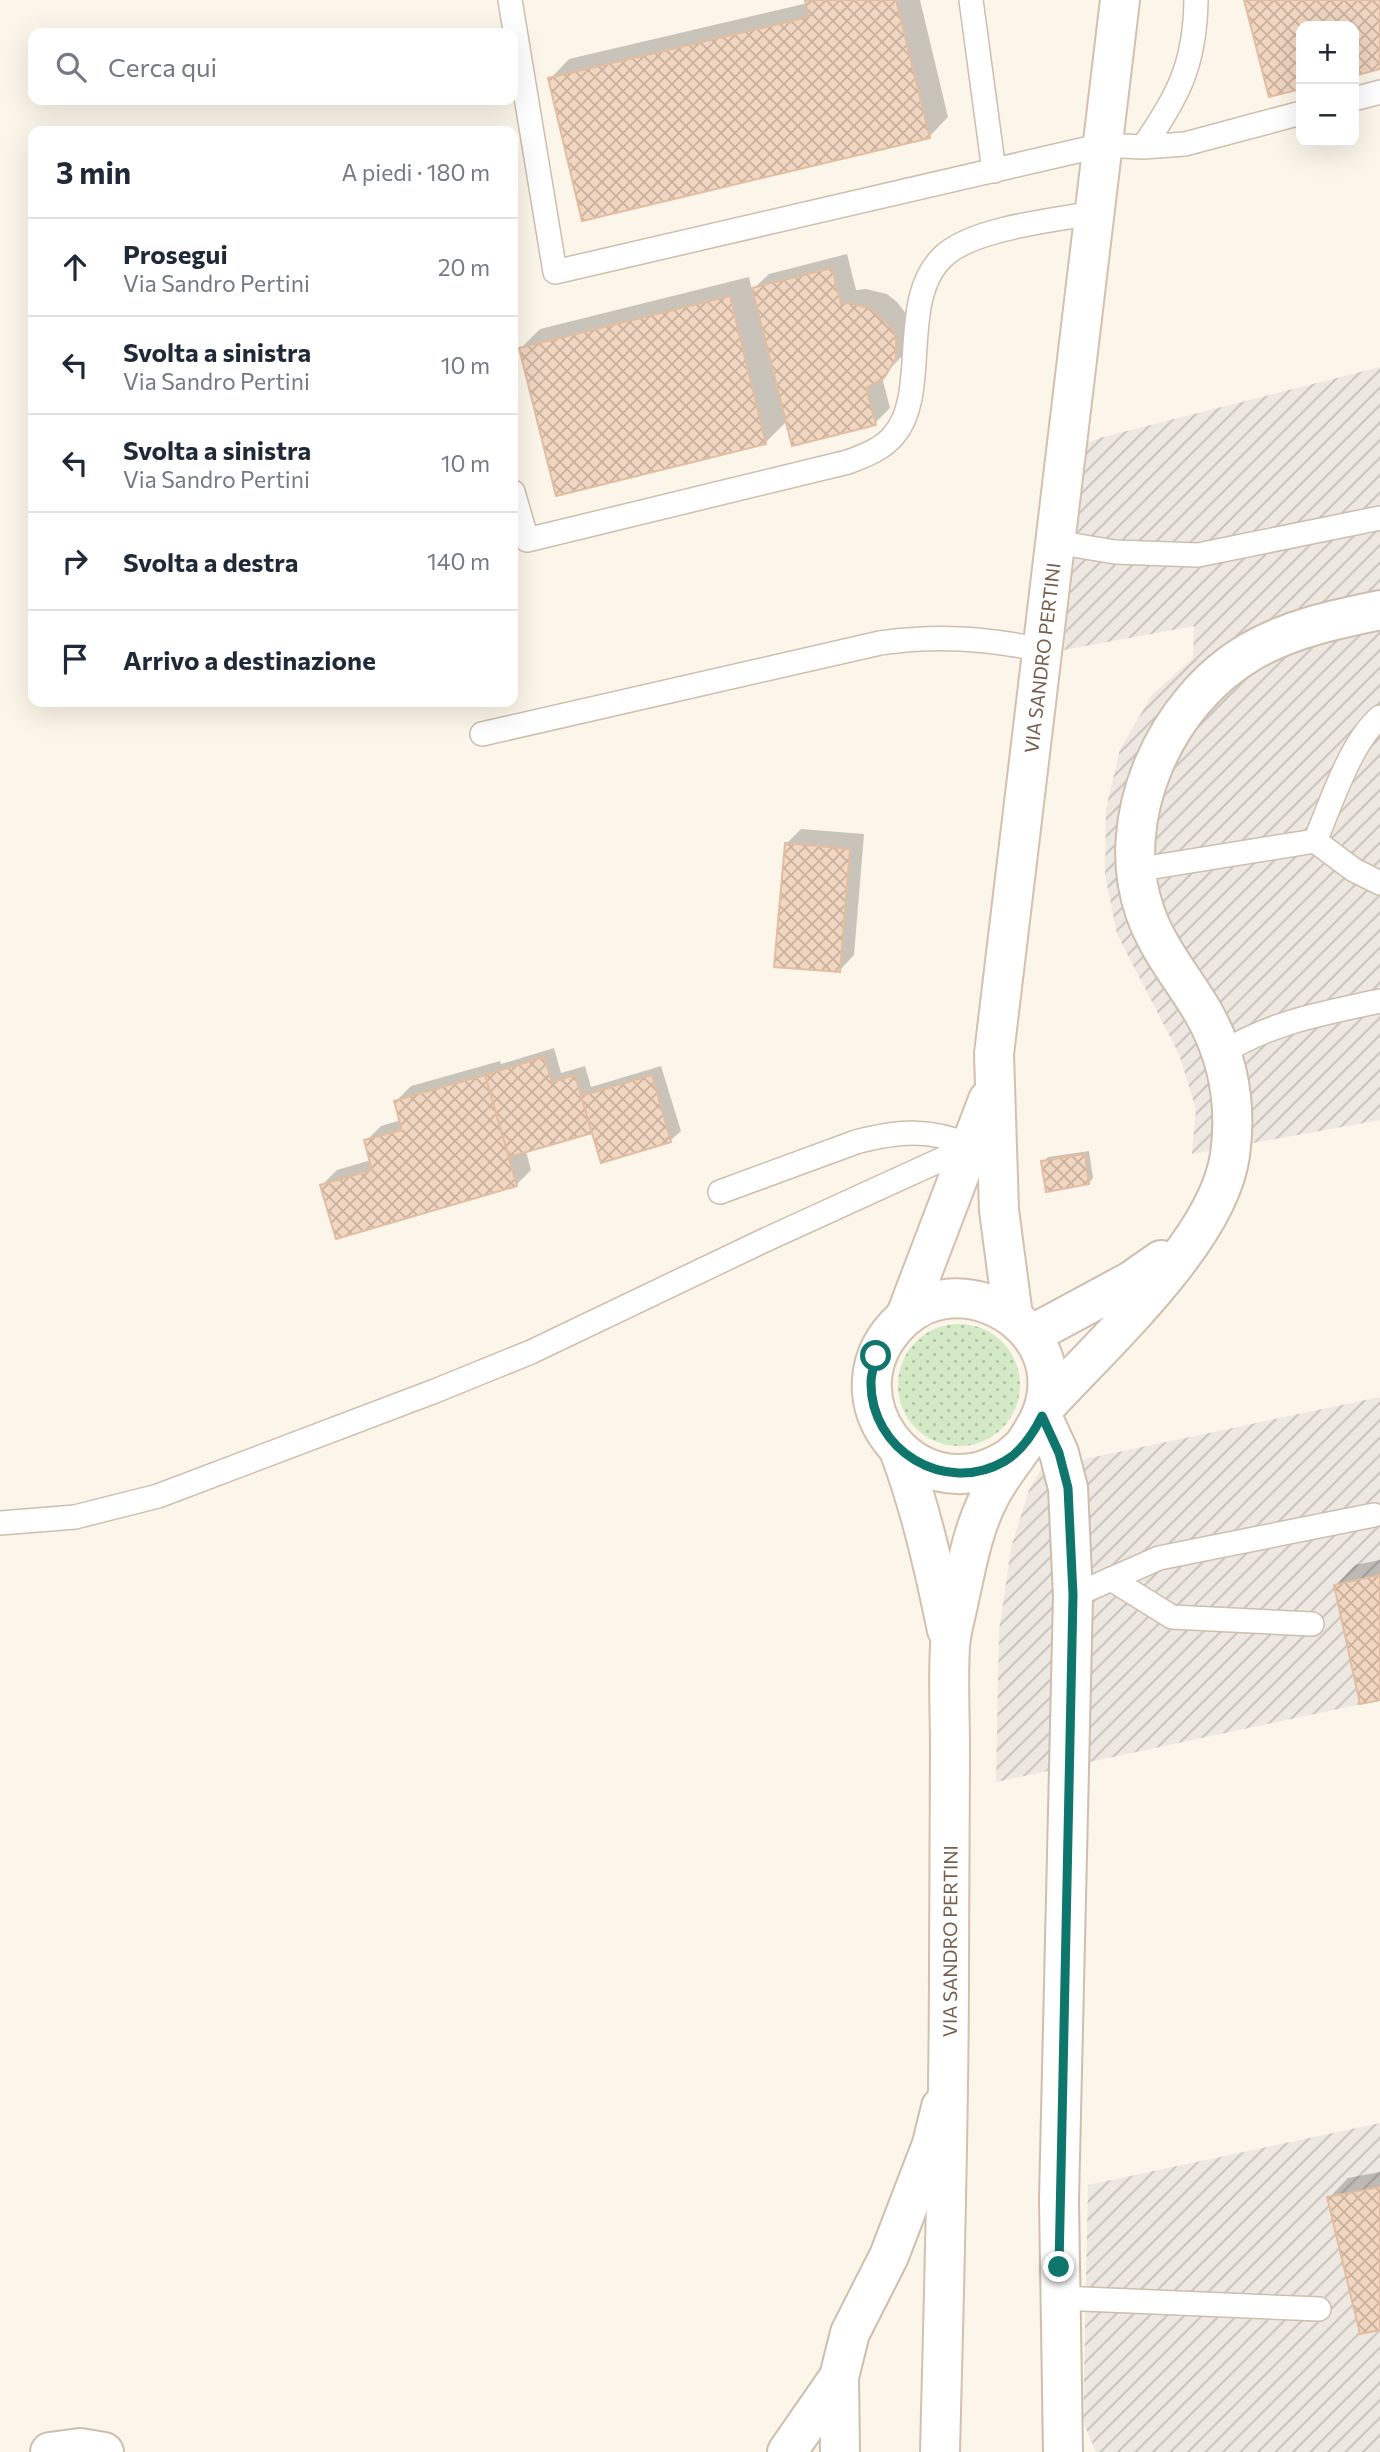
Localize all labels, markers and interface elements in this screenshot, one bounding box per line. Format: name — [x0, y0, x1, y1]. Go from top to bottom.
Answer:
map controls — [1296, 21, 1359, 147]
button: + — [1296, 21, 1359, 84]
search box — [28, 28, 518, 105]
icon: search — [52, 48, 90, 86]
text: Cerca qui — [108, 51, 217, 82]
button: − — [1296, 84, 1359, 147]
text: 3 min — [56, 153, 131, 190]
text: A piedi · 180 m — [341, 158, 490, 186]
text: Prosegui — [123, 238, 228, 269]
icon: ahead — [56, 248, 94, 286]
text: 20 m — [438, 253, 490, 281]
text: Via Sandro Pertini — [123, 269, 310, 297]
text: Svolta a sinistra — [123, 336, 311, 367]
icon: left — [56, 346, 94, 384]
text: 10 m — [441, 351, 490, 379]
text: Via Sandro Pertini — [123, 367, 310, 395]
text: Svolta a sinistra — [123, 434, 311, 465]
icon: left — [56, 444, 94, 482]
text: 10 m — [441, 449, 490, 477]
text: Via Sandro Pertini — [123, 465, 310, 493]
icon: right — [56, 542, 94, 580]
text: Svolta a destra — [123, 546, 298, 577]
text: 140 m — [427, 547, 490, 575]
street label: VIA SANDRO PERTINI — [1019, 561, 1064, 755]
icon: arrive — [56, 640, 94, 678]
text: Arrivo a destinazione — [123, 644, 376, 675]
route start — [860, 1340, 891, 1371]
street label: VIA SANDRO PERTINI — [937, 1845, 961, 2037]
route end — [1043, 2251, 1074, 2282]

